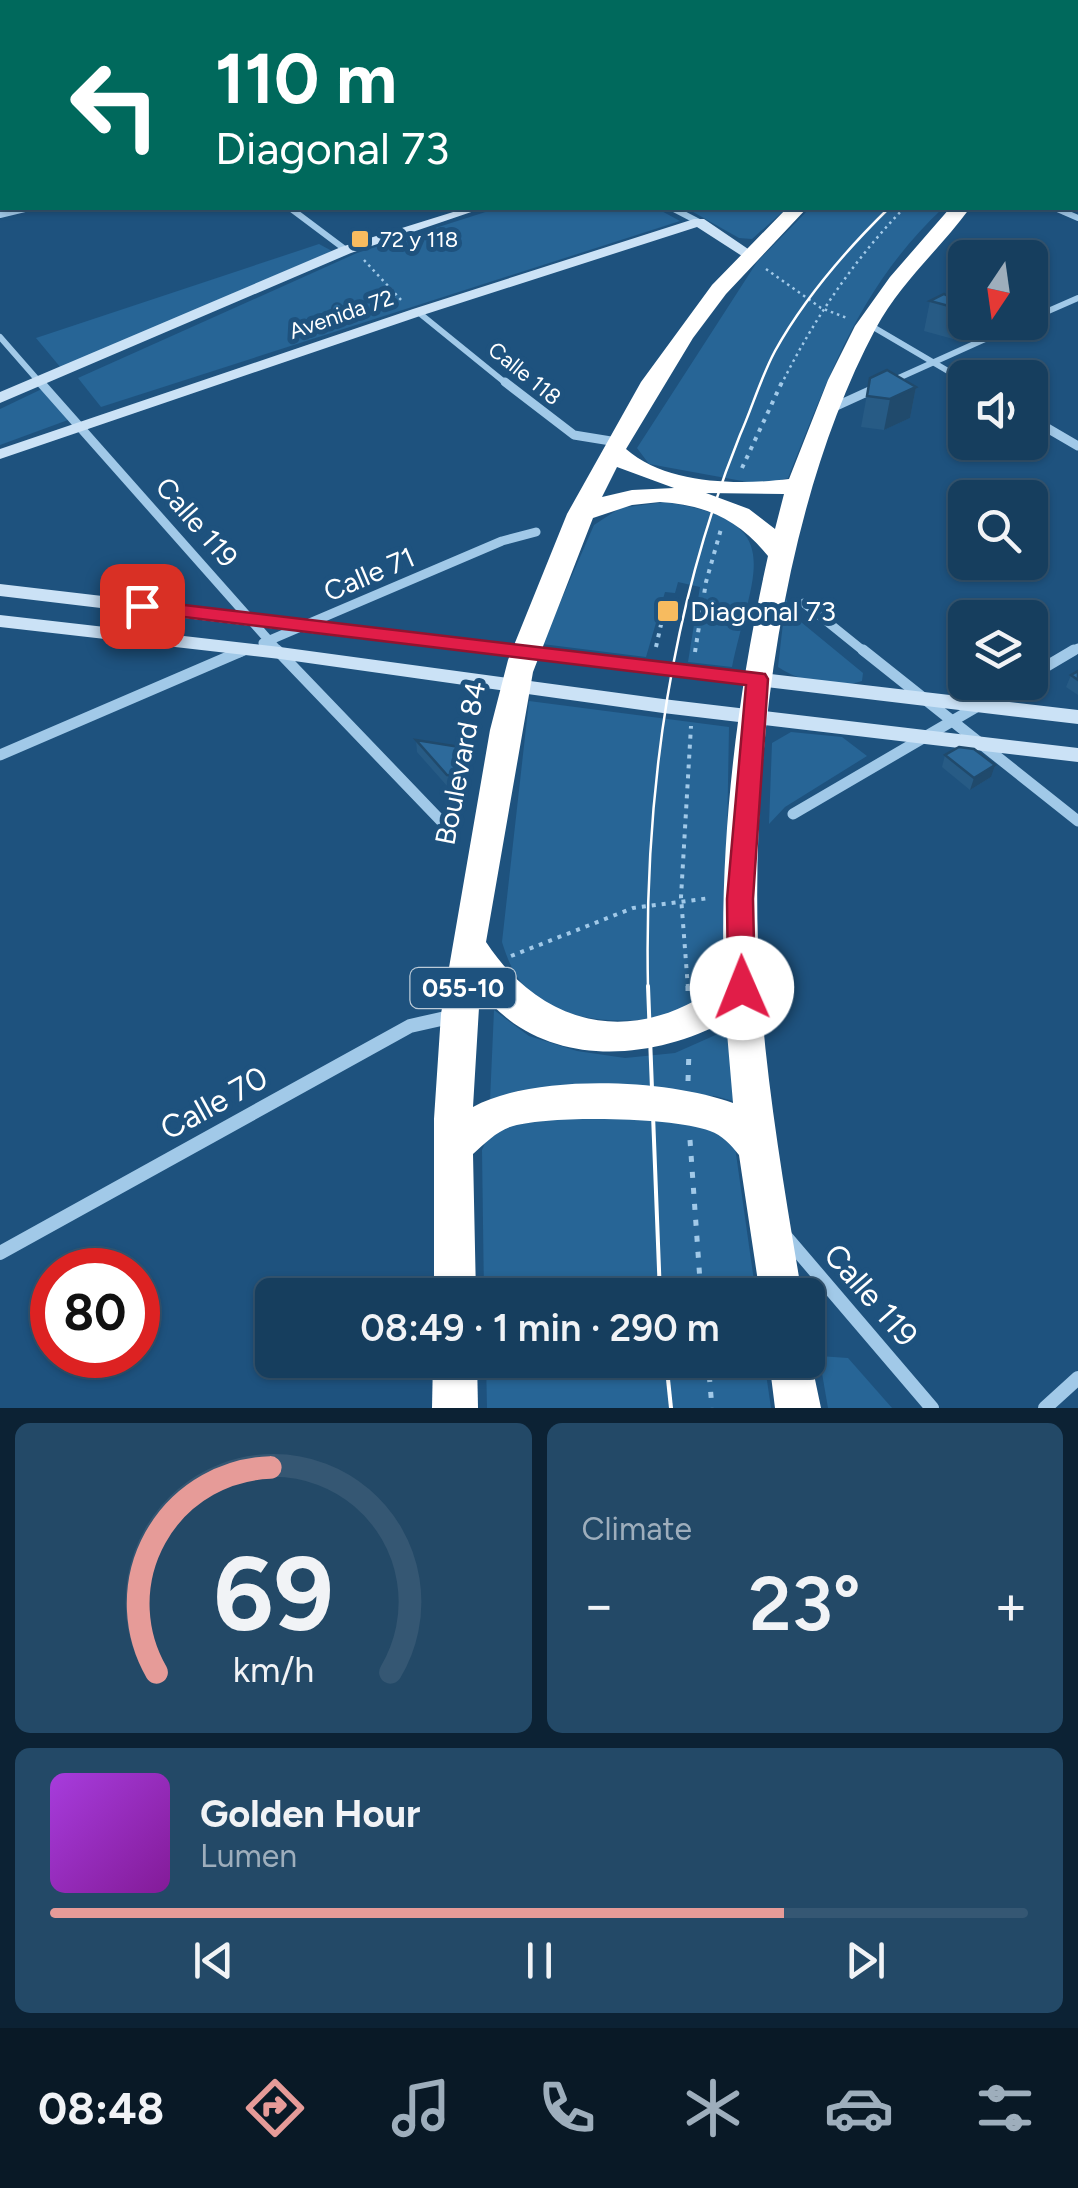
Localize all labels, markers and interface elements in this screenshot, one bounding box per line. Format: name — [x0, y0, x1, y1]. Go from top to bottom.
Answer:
text: 110 m — [215, 36, 397, 121]
icon: left — [50, 40, 180, 170]
text: Diagonal 73 — [215, 121, 450, 175]
place label: 72 y 118 — [380, 226, 458, 253]
marker: 72 y 118 — [349, 228, 371, 250]
north arrow — [948, 240, 1048, 340]
map controls — [948, 240, 1048, 700]
street label: Avenida 72 — [285, 284, 397, 345]
street label: Calle 118 — [483, 336, 567, 411]
button: sound — [948, 360, 1048, 460]
street label: Calle 119 — [149, 470, 245, 574]
button: search — [948, 480, 1048, 580]
street label: Calle 71 — [318, 540, 420, 608]
pin — [100, 564, 185, 649]
icon: arrive — [115, 579, 170, 634]
place label: Diagonal 73 — [690, 594, 836, 628]
marker: Diagonal 73 — [655, 598, 681, 624]
button: layers — [948, 600, 1048, 700]
street label: Boulevard 84 — [427, 678, 493, 848]
position arrow — [690, 936, 794, 1040]
road number: 055-10 — [410, 968, 516, 1008]
street label: Calle 70 — [154, 1058, 274, 1148]
street label: Calle 119 — [816, 1236, 926, 1354]
speed limit sign: 80 — [30, 1248, 160, 1378]
text: 08:49 · 1 min · 290 m — [360, 1305, 720, 1351]
text: Climate — [582, 1510, 692, 1548]
text: 69 — [213, 1531, 334, 1656]
text: 23° — [749, 1559, 861, 1649]
text: − — [582, 1572, 616, 1638]
text: + — [994, 1572, 1028, 1638]
text: km/h — [232, 1648, 314, 1691]
text: Golden Hour — [200, 1791, 421, 1837]
text: Lumen — [200, 1837, 297, 1875]
icon: previous — [186, 1933, 241, 1988]
icon: pause — [512, 1933, 567, 1988]
icon: next — [838, 1933, 893, 1988]
icon: directions — [240, 2073, 310, 2143]
icon: music — [386, 2073, 456, 2143]
icon: phone — [532, 2073, 602, 2143]
icon: climate — [678, 2073, 748, 2143]
icon: car — [824, 2073, 894, 2143]
icon: filters — [970, 2073, 1040, 2143]
text: 08:48 — [38, 2081, 164, 2135]

